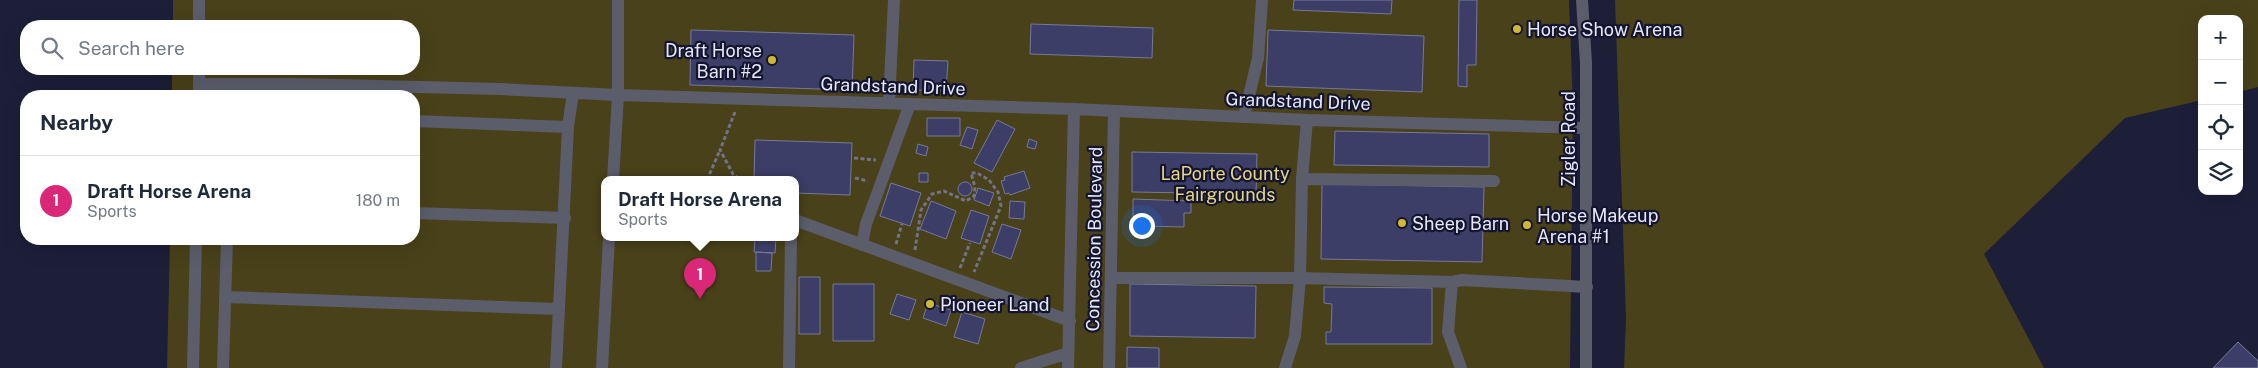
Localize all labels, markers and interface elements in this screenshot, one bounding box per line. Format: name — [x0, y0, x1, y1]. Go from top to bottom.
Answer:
map controls — [2198, 15, 2243, 195]
button: + — [2198, 15, 2243, 60]
place label: Horse Show Arena — [1527, 19, 1682, 40]
search box — [20, 20, 420, 75]
marker: Horse Show Arena — [1511, 23, 1523, 35]
icon: search — [38, 34, 66, 62]
text: Search here — [78, 37, 185, 59]
place label: Draft Horse Barn #2 — [665, 40, 762, 82]
marker: Draft Horse Barn #2 — [766, 54, 778, 66]
button: − — [2198, 60, 2243, 105]
street label: Grandstand Drive — [820, 73, 966, 99]
street label: Grandstand Drive — [1225, 88, 1371, 114]
street label: Zigler Road — [1558, 91, 1579, 187]
button: locate — [2198, 105, 2243, 150]
text: Nearby — [40, 110, 113, 135]
street label: Concession Boulevard — [1082, 146, 1106, 332]
button: layers — [2198, 150, 2243, 195]
park label: LaPorte County Fairgrounds — [1160, 163, 1290, 205]
popup — [601, 176, 799, 241]
text: Draft Horse Arena — [87, 180, 251, 202]
text: Draft Horse Arena — [618, 188, 782, 210]
text: 1 — [53, 191, 59, 210]
text: 180 m — [356, 191, 400, 210]
text: Sports — [87, 202, 137, 221]
place label: Horse Makeup Arena #1 — [1537, 205, 1658, 247]
text: Sports — [618, 210, 667, 229]
your location — [1129, 213, 1155, 239]
place label: Sheep Barn — [1412, 213, 1509, 234]
marker: Sheep Barn — [1396, 217, 1408, 229]
marker: Horse Makeup Arena #1 — [1521, 219, 1533, 231]
pin: 1 — [684, 258, 716, 299]
place label: Pioneer Land — [940, 294, 1049, 315]
marker: Pioneer Land — [924, 298, 936, 310]

